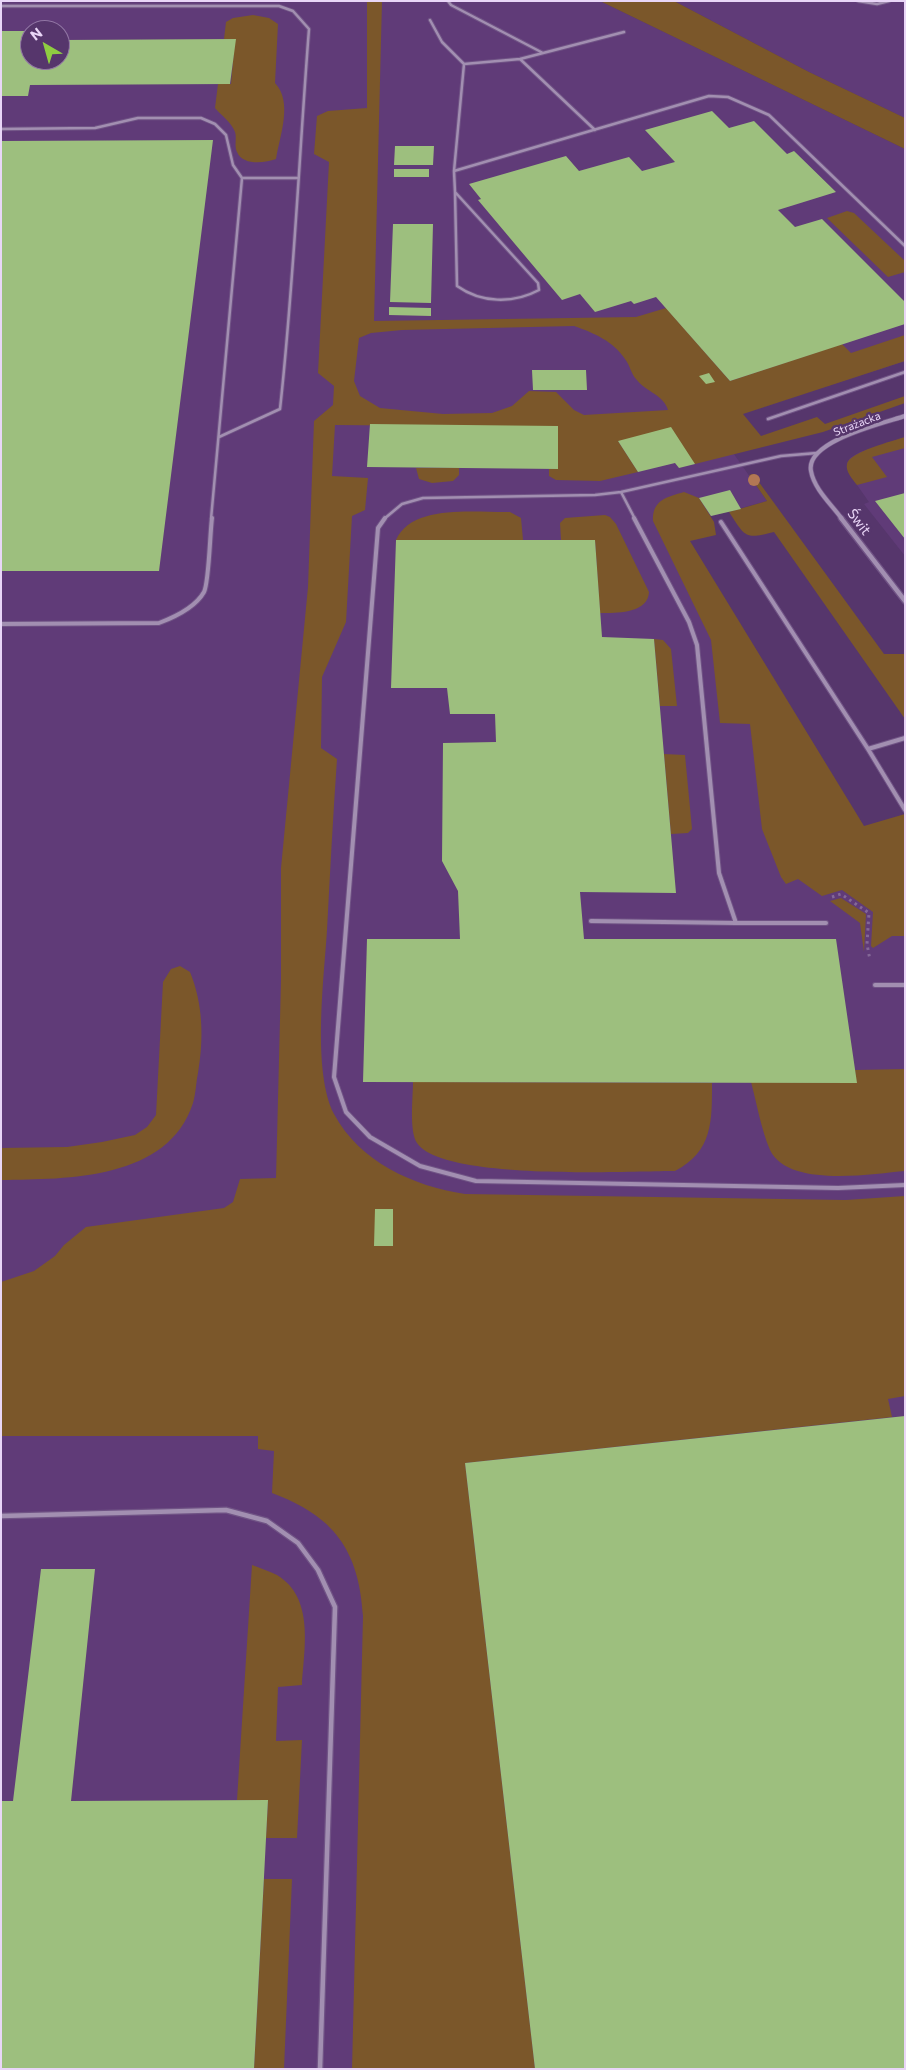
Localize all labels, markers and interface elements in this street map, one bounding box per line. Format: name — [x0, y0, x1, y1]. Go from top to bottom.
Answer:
north arrow — [20, 20, 70, 70]
text: N — [27, 24, 45, 44]
street label: Strażacka — [832, 409, 882, 439]
street label: Świt — [844, 506, 874, 538]

